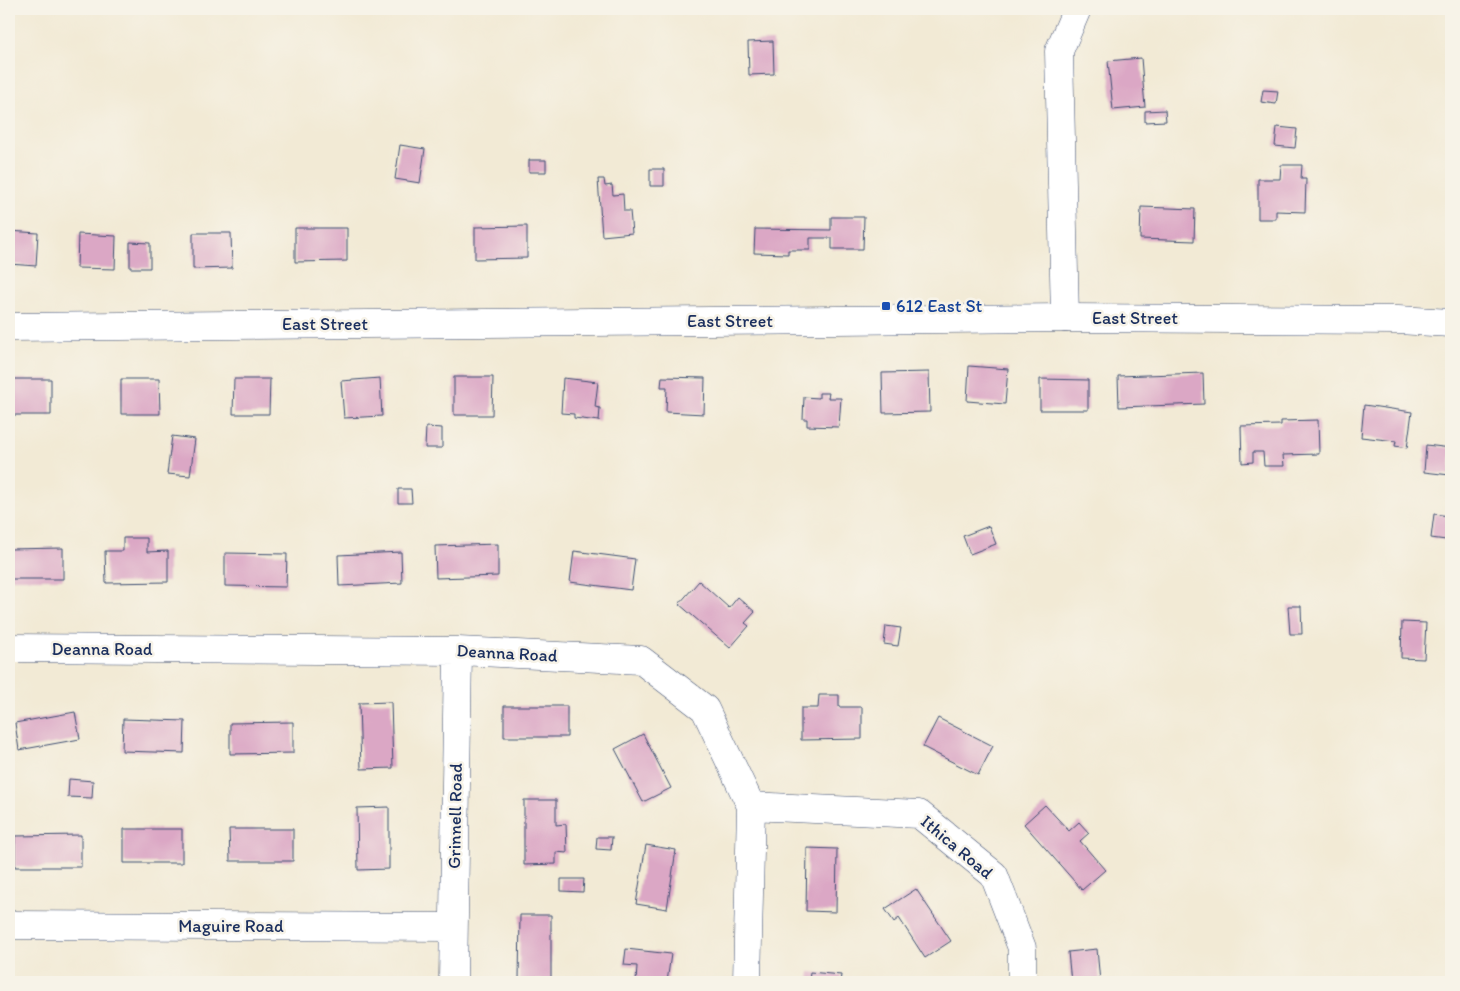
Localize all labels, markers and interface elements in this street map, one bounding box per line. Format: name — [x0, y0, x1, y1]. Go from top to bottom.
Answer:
place label: 612 East St — [896, 295, 983, 317]
marker: 612 East St — [880, 300, 892, 312]
street label: East Street — [1092, 307, 1178, 329]
street label: East Street — [687, 310, 773, 332]
street label: East Street — [282, 313, 368, 335]
street label: Deanna Road — [51, 638, 153, 660]
street label: Deanna Road — [456, 639, 558, 667]
street label: Grinnell Road — [443, 763, 467, 869]
street label: Ithica Road — [916, 810, 998, 884]
street label: Maguire Road — [178, 915, 284, 937]

